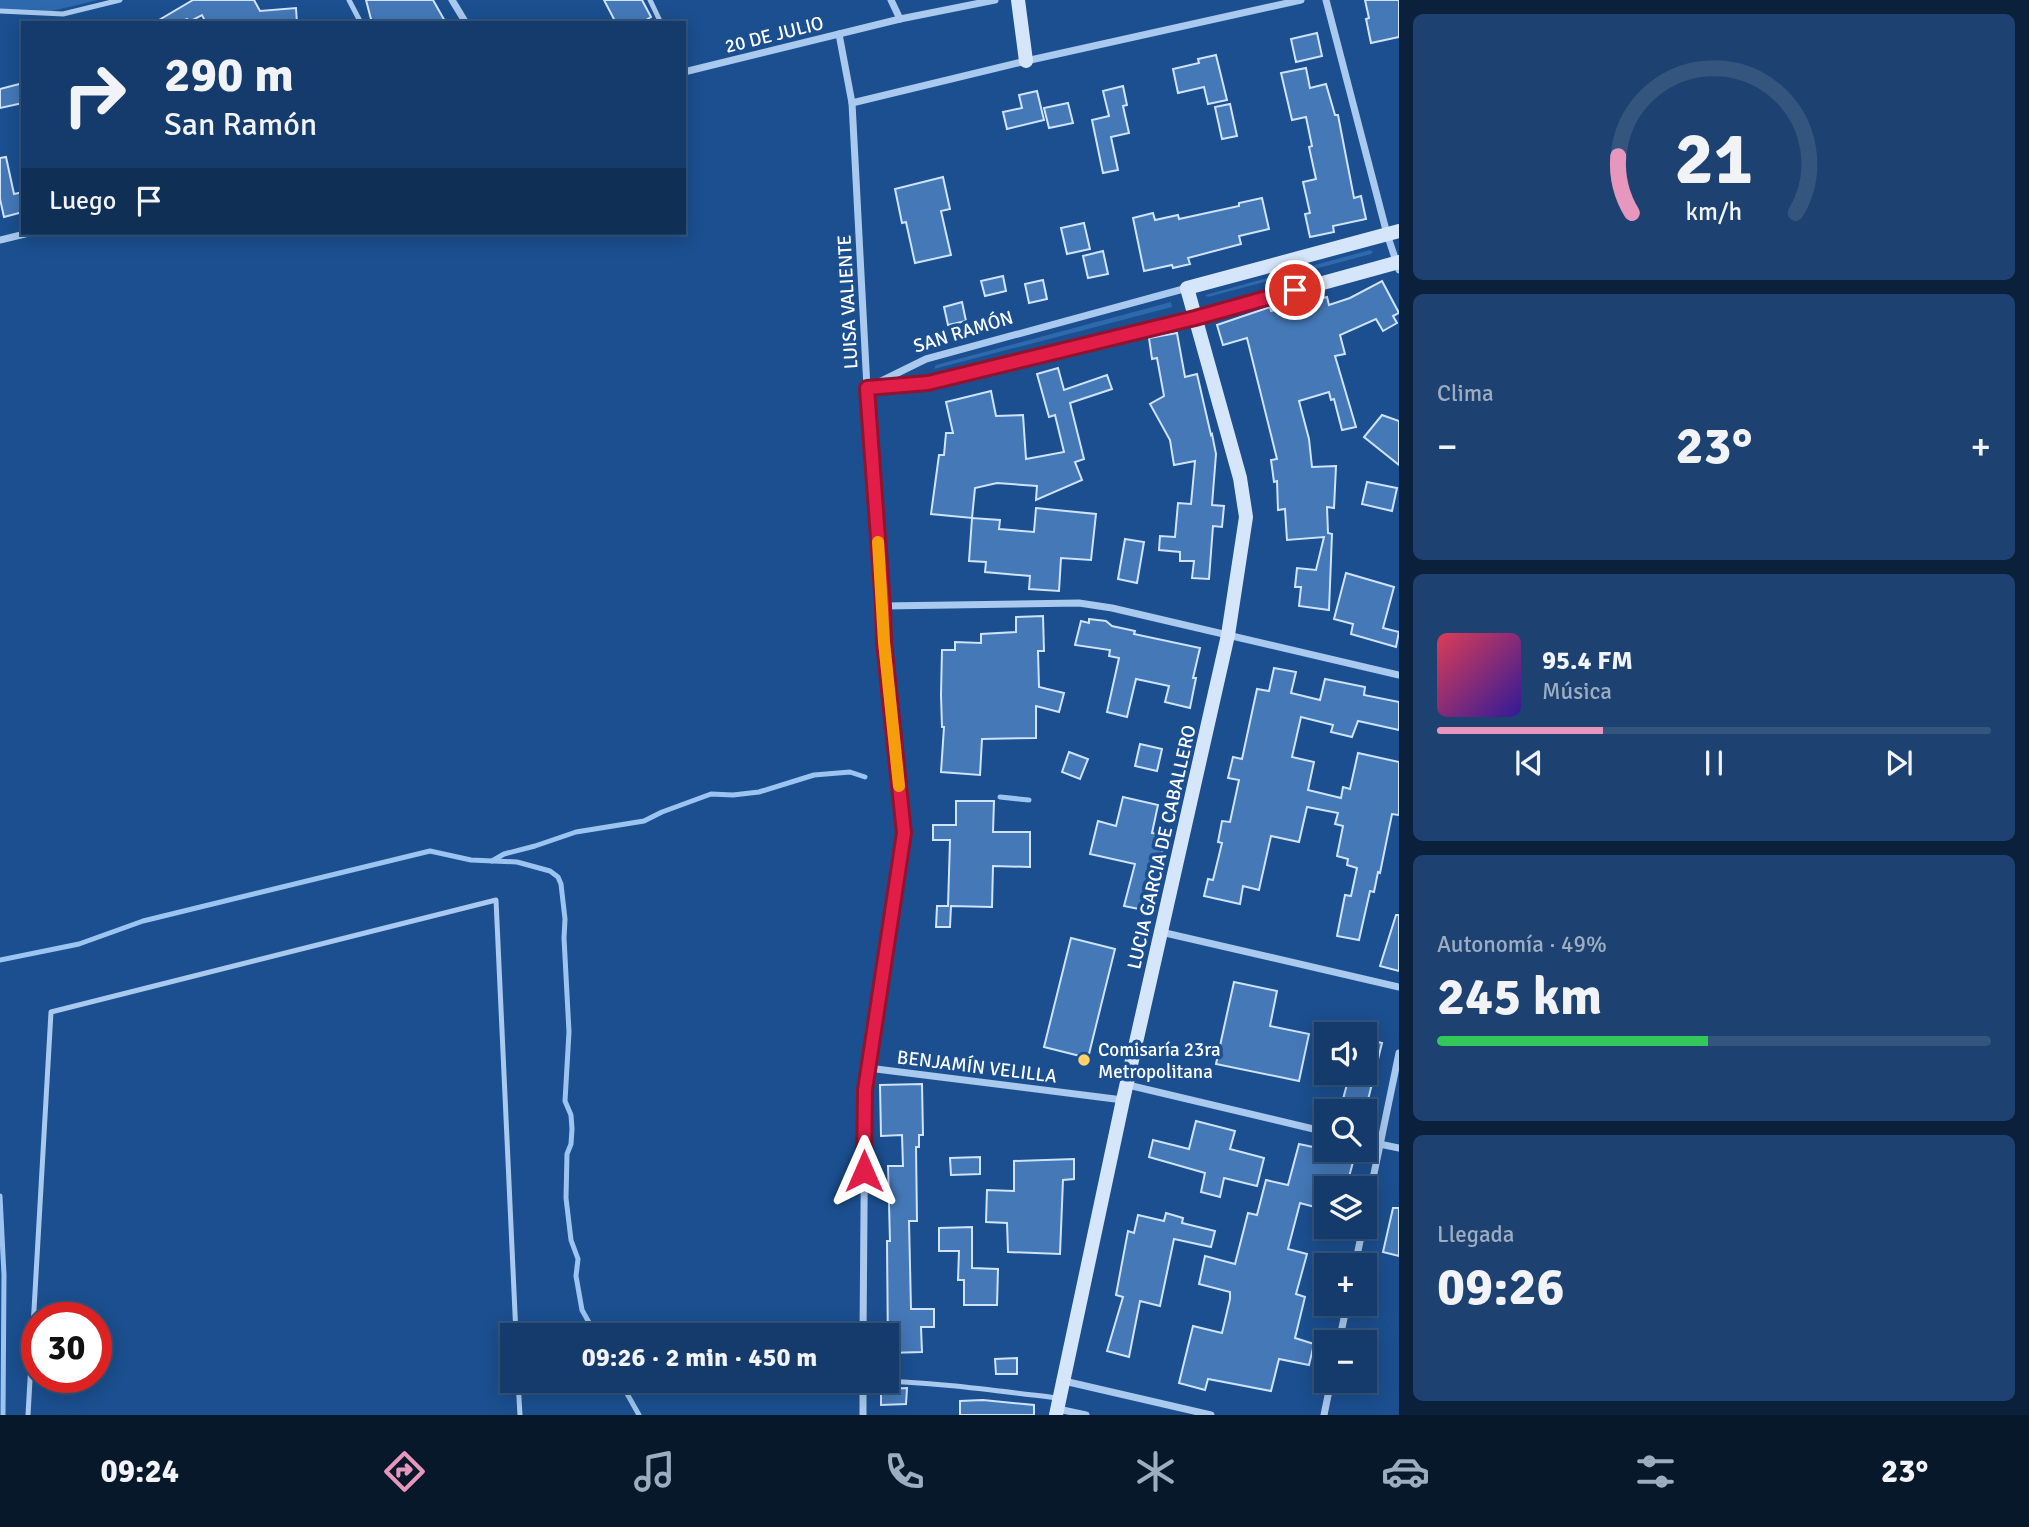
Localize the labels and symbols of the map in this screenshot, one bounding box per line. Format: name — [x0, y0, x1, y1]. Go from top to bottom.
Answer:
street label: 20 DE JULIO — [722, 11, 826, 59]
street label: LUISA VALIENTE — [832, 234, 864, 370]
pin — [1265, 260, 1325, 320]
street label: SAN RAMÓN — [911, 305, 1016, 358]
street label: LUCIA GARCIA DE CABALLERO — [1122, 723, 1202, 972]
place label: Comisaría 23ra Metropolitana — [1098, 1038, 1221, 1084]
street label: BENJAMÍN VELILLA — [896, 1045, 1059, 1089]
marker: Comisaría 23ra Metropolitana — [1076, 1052, 1092, 1068]
position arrow — [827, 1134, 901, 1208]
speed limit sign: 30 — [21, 1302, 112, 1393]

